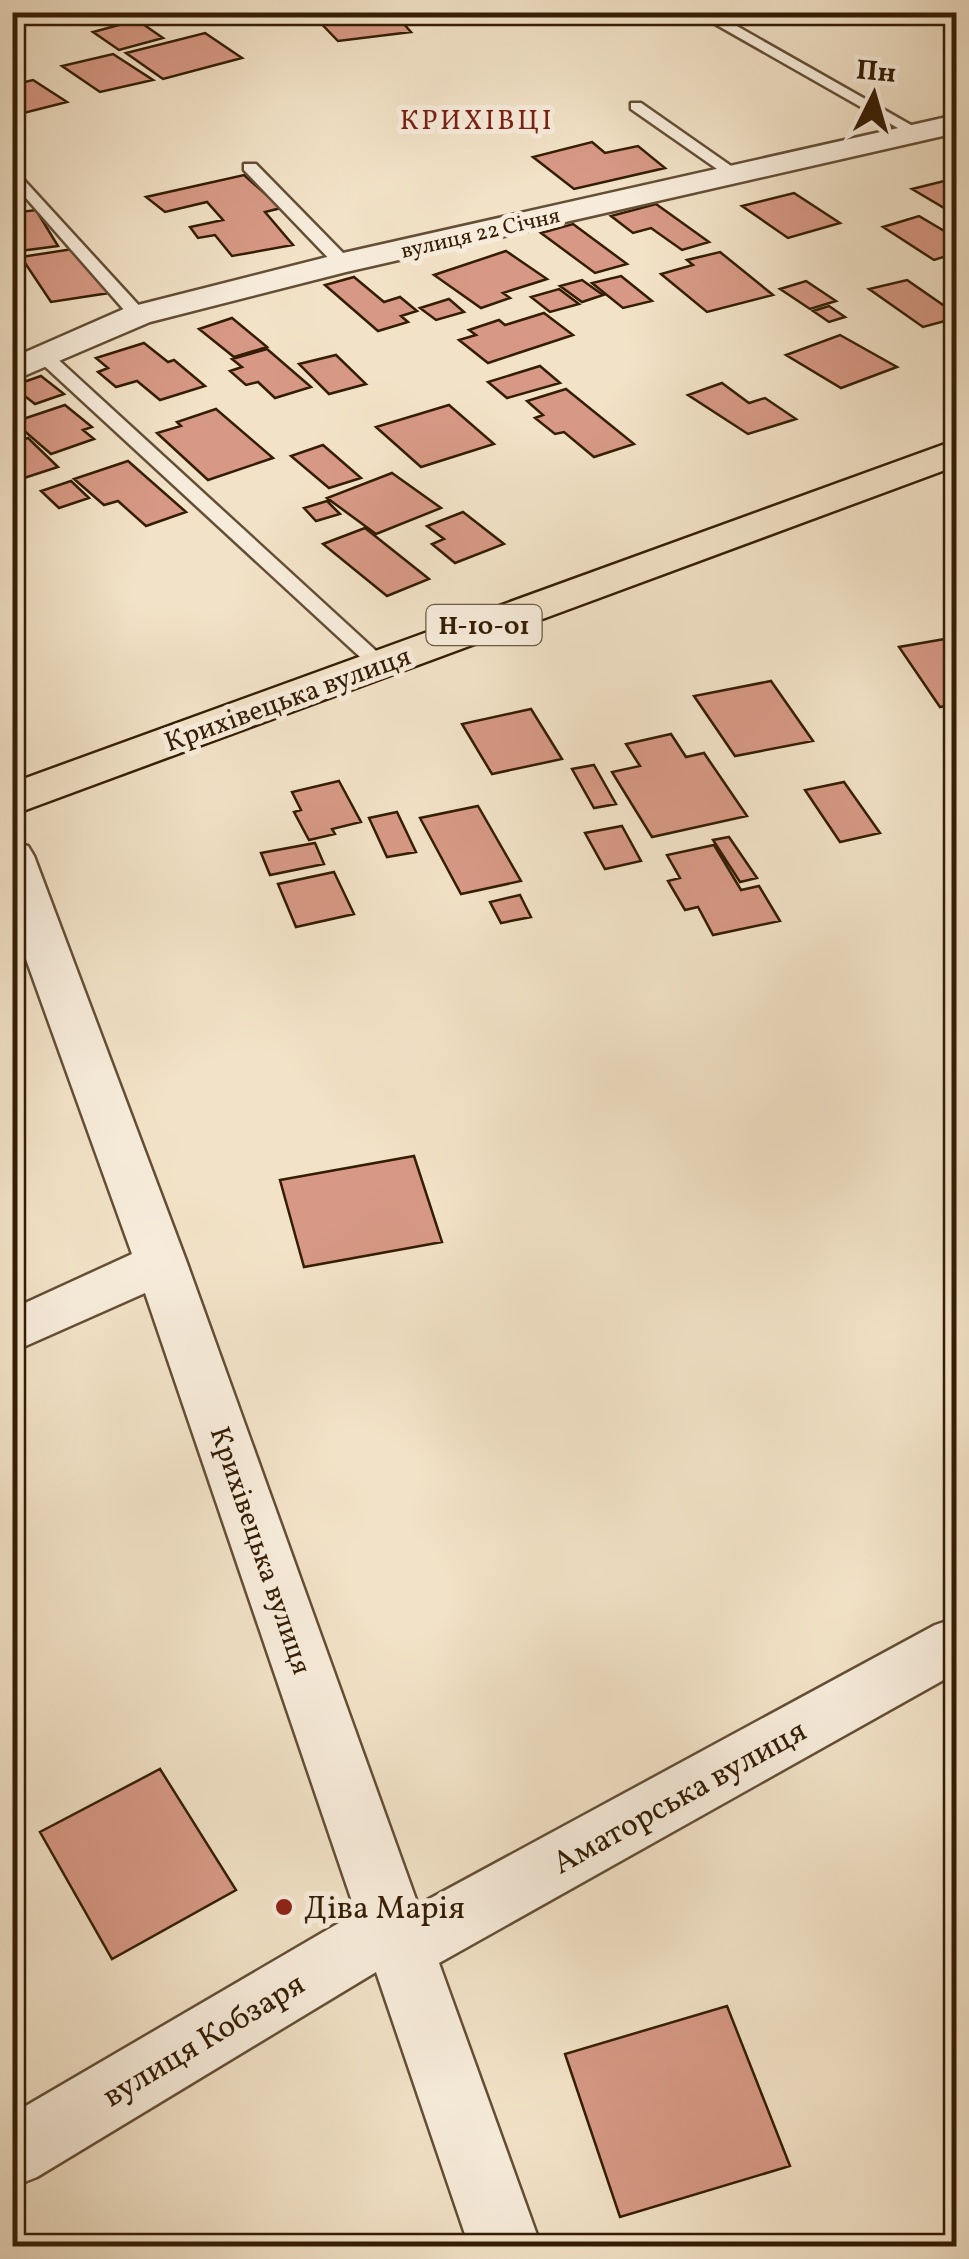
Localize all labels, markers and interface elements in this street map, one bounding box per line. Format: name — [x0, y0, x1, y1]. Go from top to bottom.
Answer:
north arrow — [824, 45, 924, 145]
text: Пн — [854, 51, 897, 94]
district label: КРИХІВЦІ — [400, 102, 554, 141]
street label: вулиця 22 Січня — [398, 201, 563, 268]
road number: Н-10-01 — [426, 605, 542, 645]
street label: Крихівецька вулиця — [159, 638, 417, 763]
street label: Крихівецька вулиця — [199, 1422, 320, 1680]
street label: Аматорська вулиця — [545, 1710, 815, 1887]
place label: Діва Марія — [304, 1888, 465, 1932]
marker: Діва Марія — [273, 1896, 295, 1918]
street label: вулиця Кобзаря — [95, 1964, 314, 2119]

